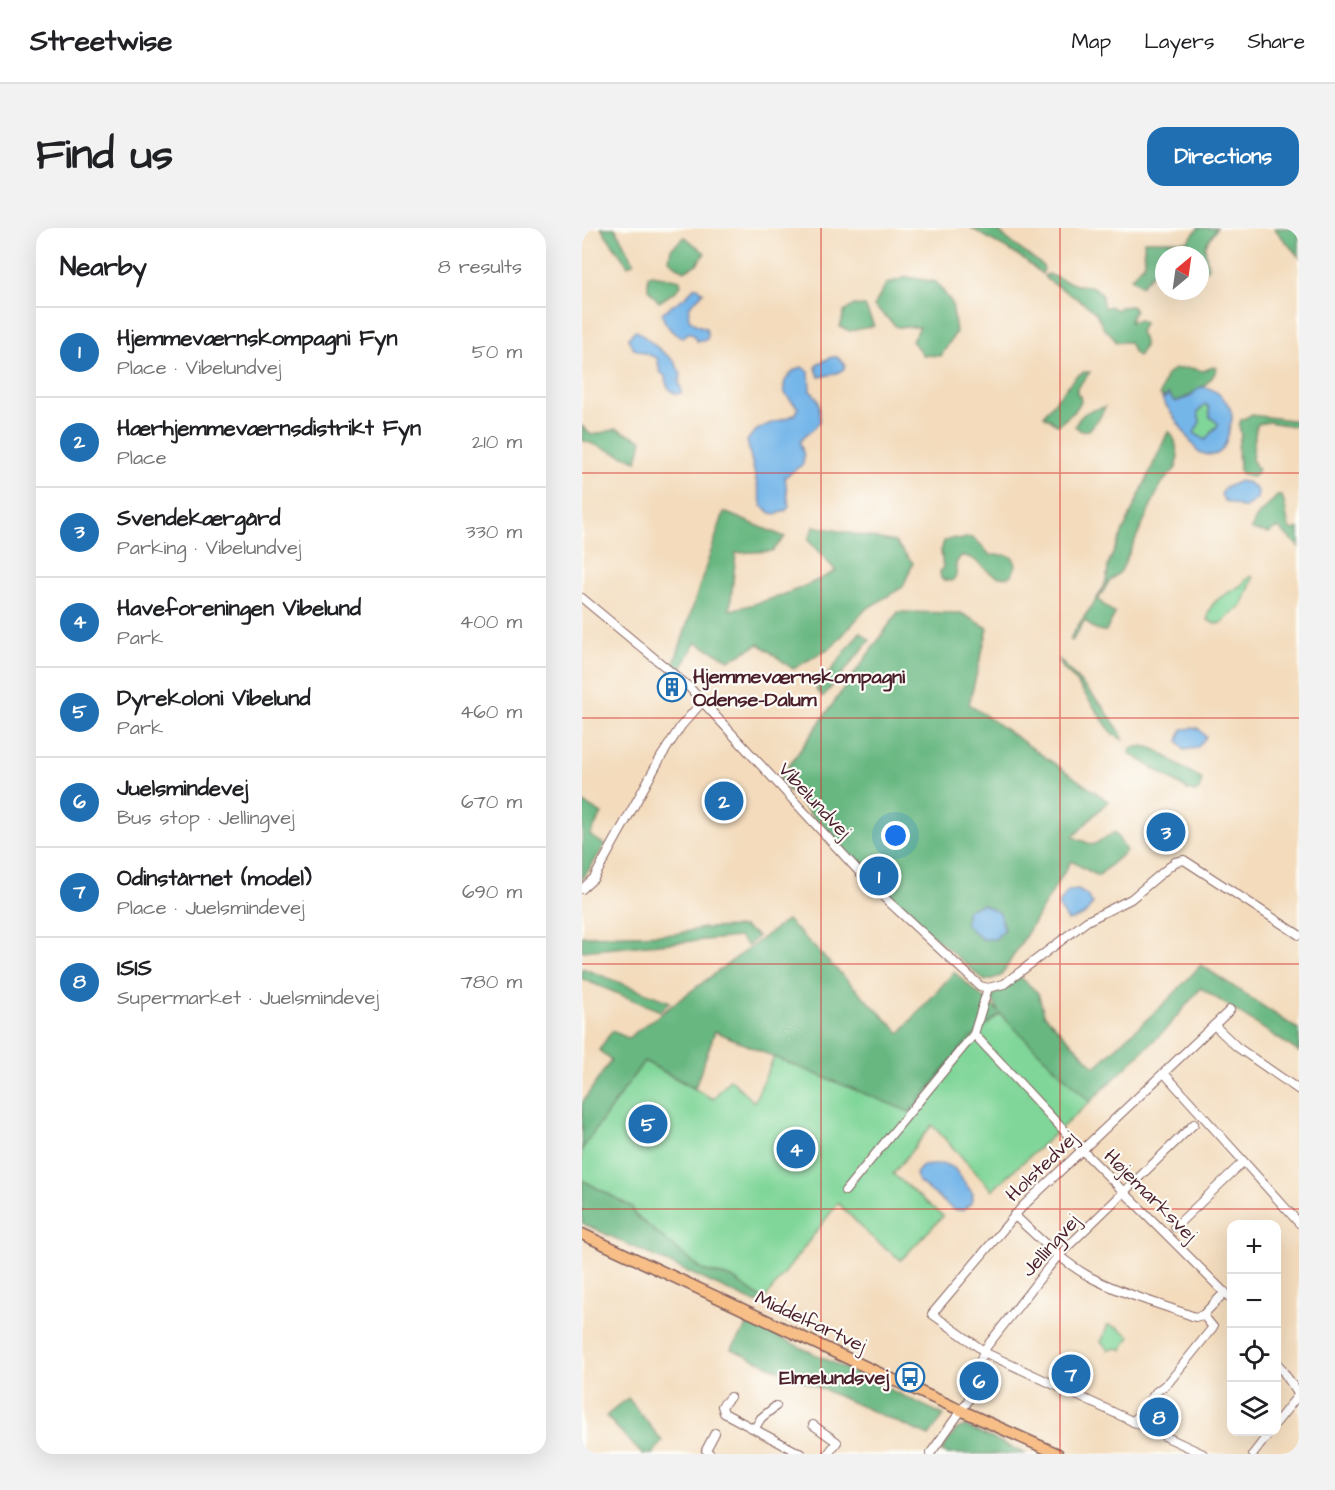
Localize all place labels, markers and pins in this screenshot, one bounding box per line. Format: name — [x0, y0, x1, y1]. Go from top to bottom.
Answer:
place label: Hjemmeværnskompagni Odense-Dalum — [693, 663, 906, 714]
building icon: Hjemmeværnskompagni Odense-Dalum — [656, 671, 688, 703]
pin: 2 — [704, 778, 744, 824]
pin: 3 — [1146, 810, 1186, 854]
pin: 1 — [860, 854, 898, 898]
pin: 5 — [628, 1102, 668, 1146]
pin: 4 — [776, 1126, 816, 1172]
pin: 7 — [1052, 1352, 1090, 1396]
pin: 6 — [960, 1358, 998, 1404]
bus stop icon: Elmelundsvej — [894, 1361, 926, 1393]
place label: Elmelundsvej — [779, 1364, 889, 1392]
pin: 8 — [1140, 1394, 1178, 1440]

